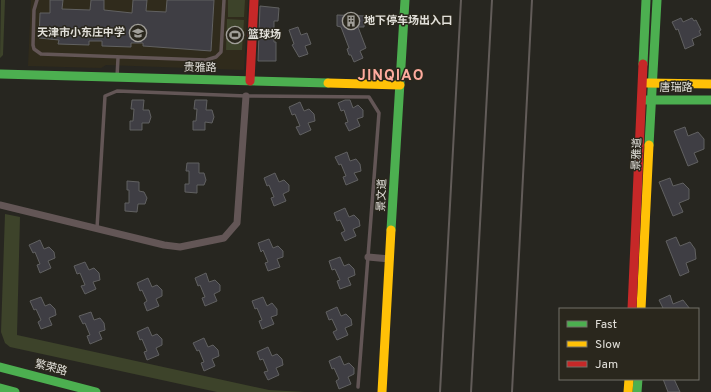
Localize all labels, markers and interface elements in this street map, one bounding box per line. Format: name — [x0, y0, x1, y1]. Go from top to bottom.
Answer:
building icon: 地下停车场出入口 — [341, 11, 361, 31]
place label: 地下停车场出入口 — [364, 14, 452, 28]
school or university icon: 天津市小东庄中学 — [128, 23, 148, 43]
sports icon: 篮球场 — [225, 25, 245, 45]
place label: 天津市小东庄中学 — [37, 26, 125, 40]
place label: 篮球场 — [248, 28, 281, 42]
street label: 贵雅路 — [183, 61, 217, 75]
district label: JINQIAO — [358, 67, 424, 86]
street label: 唐瑞路 — [660, 81, 693, 95]
street label: 景雅道 — [629, 137, 645, 171]
street label: 景文道 — [374, 178, 390, 212]
legend — [559, 308, 699, 380]
text: Fast — [595, 317, 617, 333]
text: Slow — [595, 337, 621, 353]
street label: 繁荣路 — [33, 357, 69, 379]
text: Jam — [595, 357, 618, 373]

